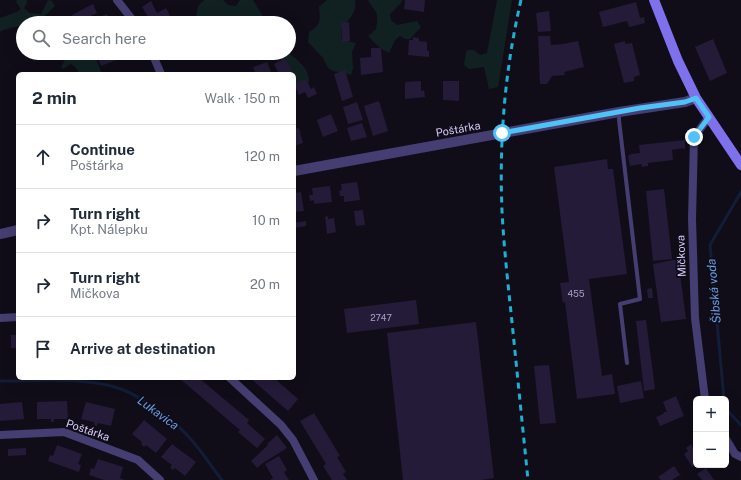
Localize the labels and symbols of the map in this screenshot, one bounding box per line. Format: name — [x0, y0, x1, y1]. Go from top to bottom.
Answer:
street label: Poštárka — [435, 119, 481, 139]
route start — [493, 124, 511, 142]
route end — [685, 128, 703, 146]
street label: Mičkova — [674, 235, 688, 277]
water label: Šibská voda — [704, 258, 724, 324]
house number: 455 — [567, 288, 585, 299]
house number: 2747 — [370, 312, 392, 323]
water label: Lukavica — [135, 393, 181, 433]
street label: Poštárka — [65, 417, 111, 443]

